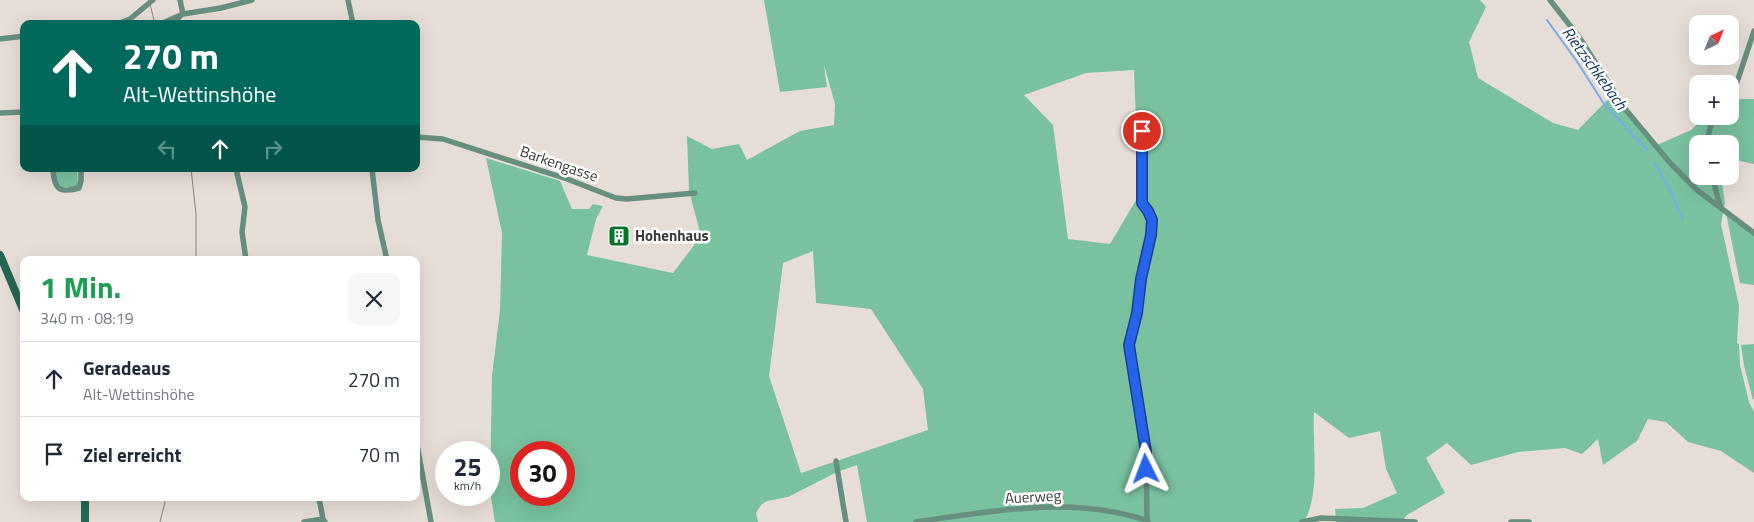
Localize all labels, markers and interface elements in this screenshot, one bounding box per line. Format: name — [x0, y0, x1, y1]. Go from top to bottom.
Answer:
north arrow — [1689, 15, 1739, 65]
map controls — [1689, 15, 1739, 185]
water label: Rietzschkebach — [1557, 21, 1634, 115]
text: 270 m — [123, 29, 219, 83]
icon: ahead — [40, 40, 105, 105]
button: + — [1689, 75, 1739, 125]
text: Alt-Wettinshöhe — [123, 77, 276, 111]
pin — [1121, 110, 1163, 152]
icon: arrive — [1128, 117, 1156, 145]
icon: left — [153, 135, 181, 163]
icon: ahead — [206, 135, 234, 163]
icon: right — [259, 135, 287, 163]
button: − — [1689, 135, 1739, 185]
street label: Barkengasse — [517, 139, 601, 188]
building icon: Hohenhaus — [607, 224, 631, 248]
place label: Hohenhaus — [635, 224, 709, 247]
text: 1 Min. — [40, 264, 121, 310]
button: close — [348, 273, 400, 325]
text: 340 m · 08:19 — [40, 306, 134, 330]
text: Geradeaus — [83, 353, 170, 382]
icon: ahead — [40, 365, 68, 393]
text: 270 m — [348, 365, 400, 394]
text: Alt-Wettinshöhe — [83, 382, 195, 406]
icon: arrive — [40, 440, 68, 468]
text: Ziel erreicht — [83, 440, 181, 469]
text: 70 m — [359, 440, 400, 469]
speed limit sign: 30 — [510, 441, 575, 506]
position arrow — [1119, 442, 1171, 494]
text: 25 — [453, 448, 482, 486]
text: km/h — [454, 476, 481, 495]
street label: Auerweg — [1004, 484, 1062, 509]

